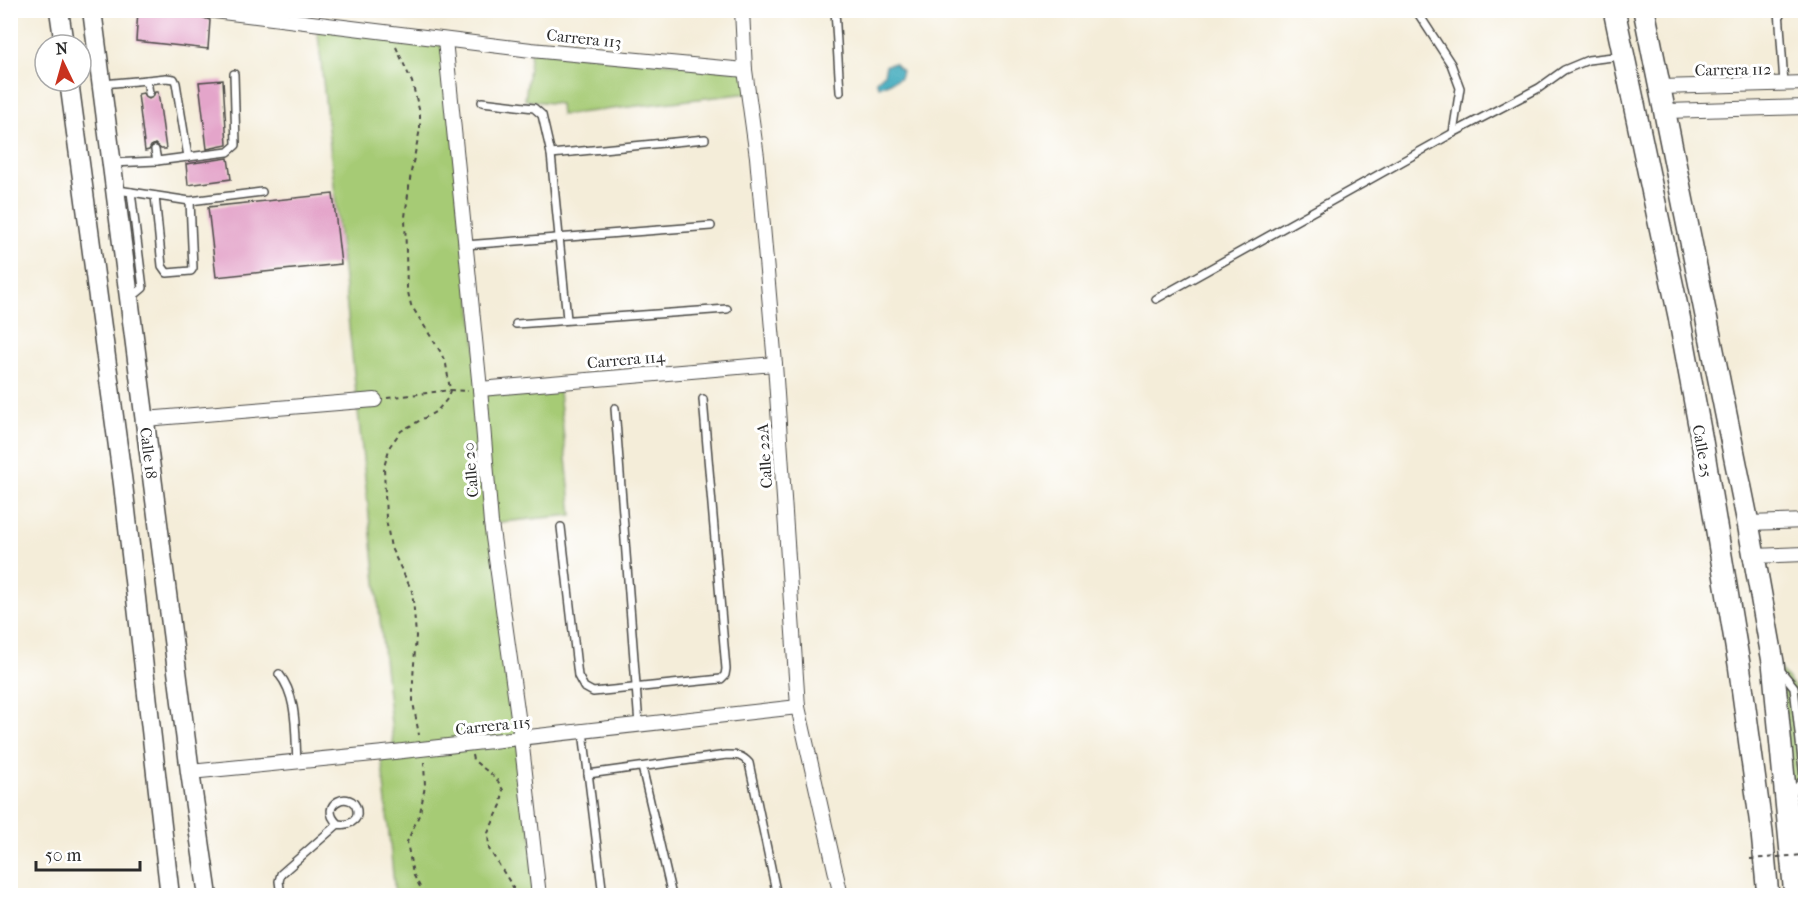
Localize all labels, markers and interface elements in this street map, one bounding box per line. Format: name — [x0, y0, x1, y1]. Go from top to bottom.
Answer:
street label: Carrera 113 — [546, 25, 622, 52]
north arrow — [33, 33, 93, 93]
text: N — [55, 38, 69, 59]
street label: Carrera 112 — [1694, 59, 1772, 80]
street label: Carrera 114 — [586, 347, 666, 372]
street label: Calle 22A — [753, 422, 776, 489]
street label: Calle 25 — [1689, 423, 1717, 479]
street label: Calle 18 — [136, 426, 161, 480]
street label: Calle 20 — [459, 442, 482, 498]
street label: Carrera 115 — [455, 712, 532, 739]
scale bar — [36, 834, 140, 872]
text: 50 m — [45, 845, 82, 866]

